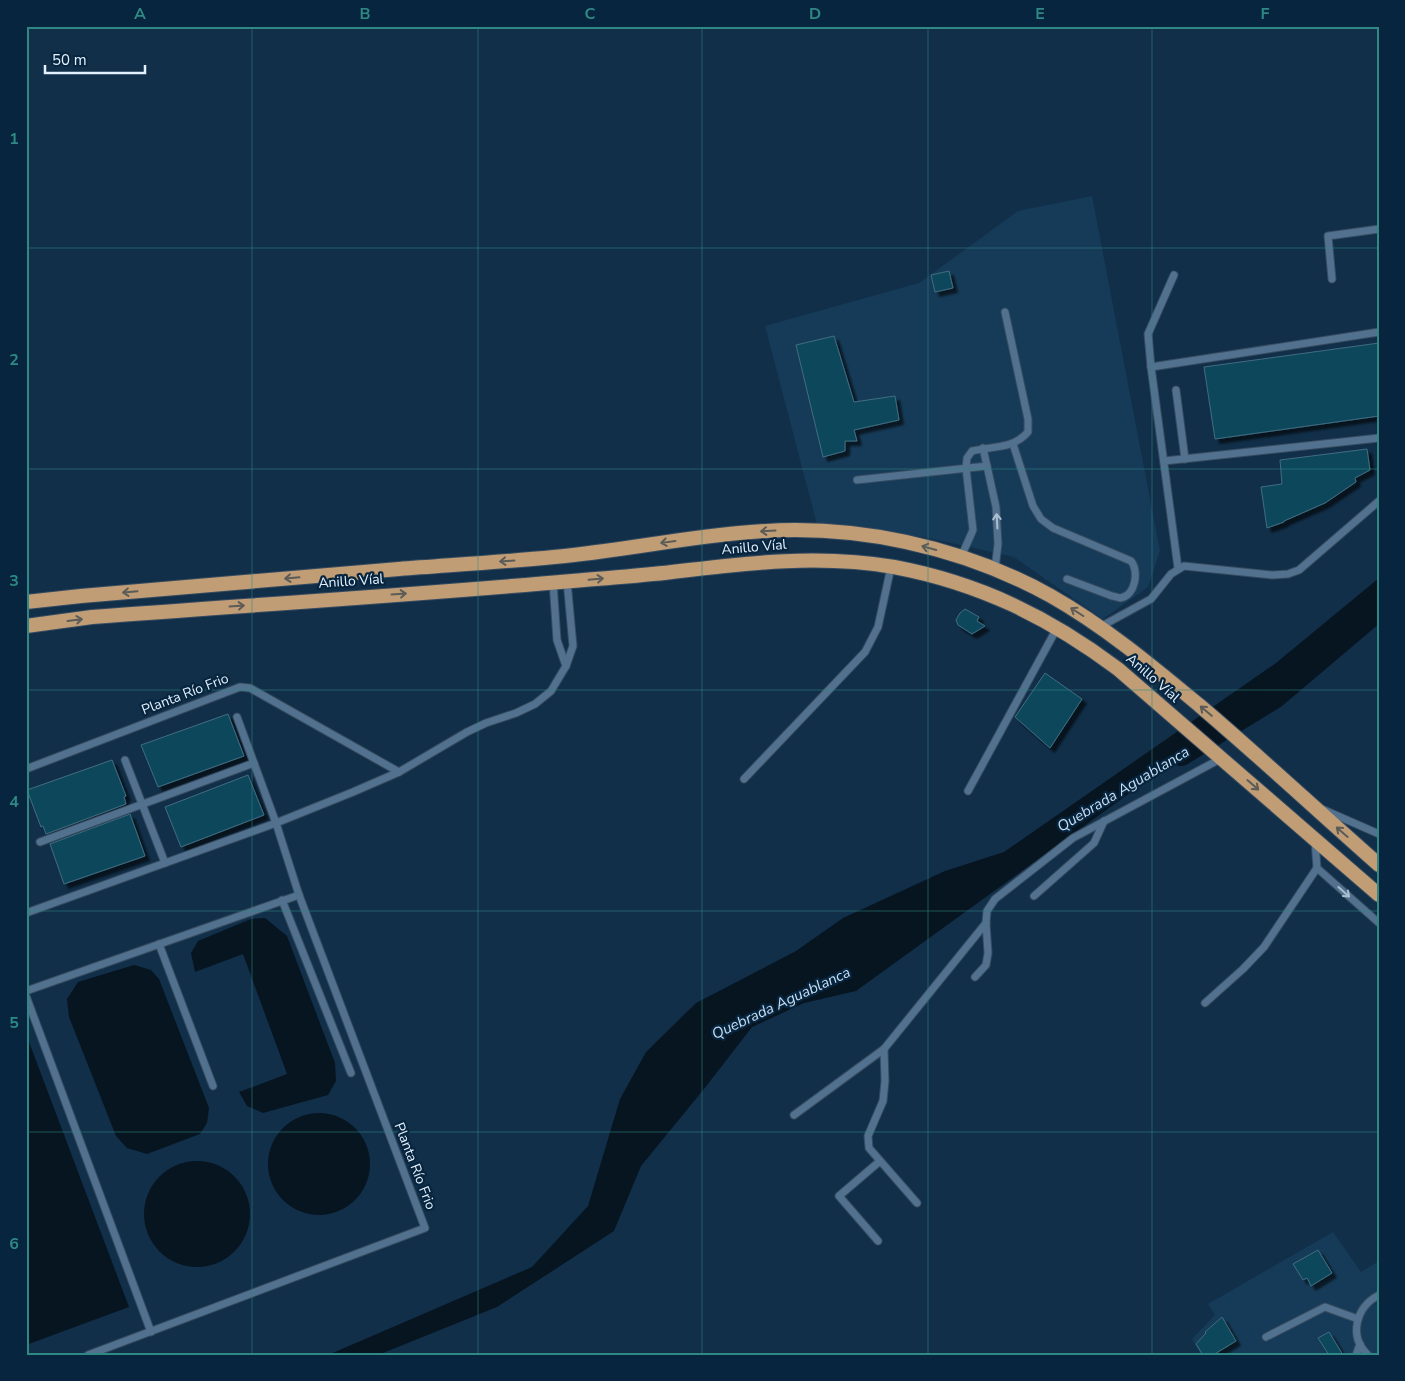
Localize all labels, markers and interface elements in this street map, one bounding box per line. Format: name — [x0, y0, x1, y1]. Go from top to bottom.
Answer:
text: A — [134, 3, 146, 25]
text: B — [359, 3, 371, 25]
text: C — [585, 3, 596, 25]
text: D — [809, 3, 821, 25]
text: E — [1035, 3, 1045, 25]
text: F — [1261, 3, 1270, 25]
scale bar — [45, 42, 145, 74]
text: 50 m — [52, 50, 87, 70]
text: 1 — [9, 128, 19, 150]
text: 2 — [9, 349, 19, 371]
one-way arrow — [992, 513, 1001, 529]
one-way arrow — [760, 527, 776, 536]
street label: Anillo Víal — [721, 535, 788, 559]
one-way arrow — [660, 537, 676, 547]
one-way arrow — [921, 542, 937, 552]
one-way arrow — [499, 556, 515, 566]
street label: Anillo Víal — [318, 569, 385, 593]
text: 3 — [9, 570, 19, 592]
one-way arrow — [284, 573, 300, 583]
one-way arrow — [587, 574, 603, 583]
one-way arrow — [123, 587, 139, 597]
one-way arrow — [390, 589, 406, 599]
one-way arrow — [228, 602, 244, 611]
one-way arrow — [1070, 607, 1084, 617]
one-way arrow — [66, 614, 82, 624]
street label: Anillo Víal — [1122, 649, 1185, 707]
street label: Planta Río Frio — [139, 669, 231, 719]
one-way arrow — [1199, 705, 1212, 717]
water label: Quebrada Aguablanca — [1053, 742, 1193, 836]
one-way arrow — [1246, 779, 1259, 791]
text: 4 — [9, 791, 19, 813]
one-way arrow — [1336, 827, 1349, 838]
one-way arrow — [1338, 887, 1351, 898]
water label: Quebrada Aguablanca — [708, 962, 854, 1044]
text: 5 — [9, 1012, 19, 1034]
street label: Planta Río Frio — [390, 1120, 440, 1212]
text: 6 — [9, 1233, 19, 1255]

